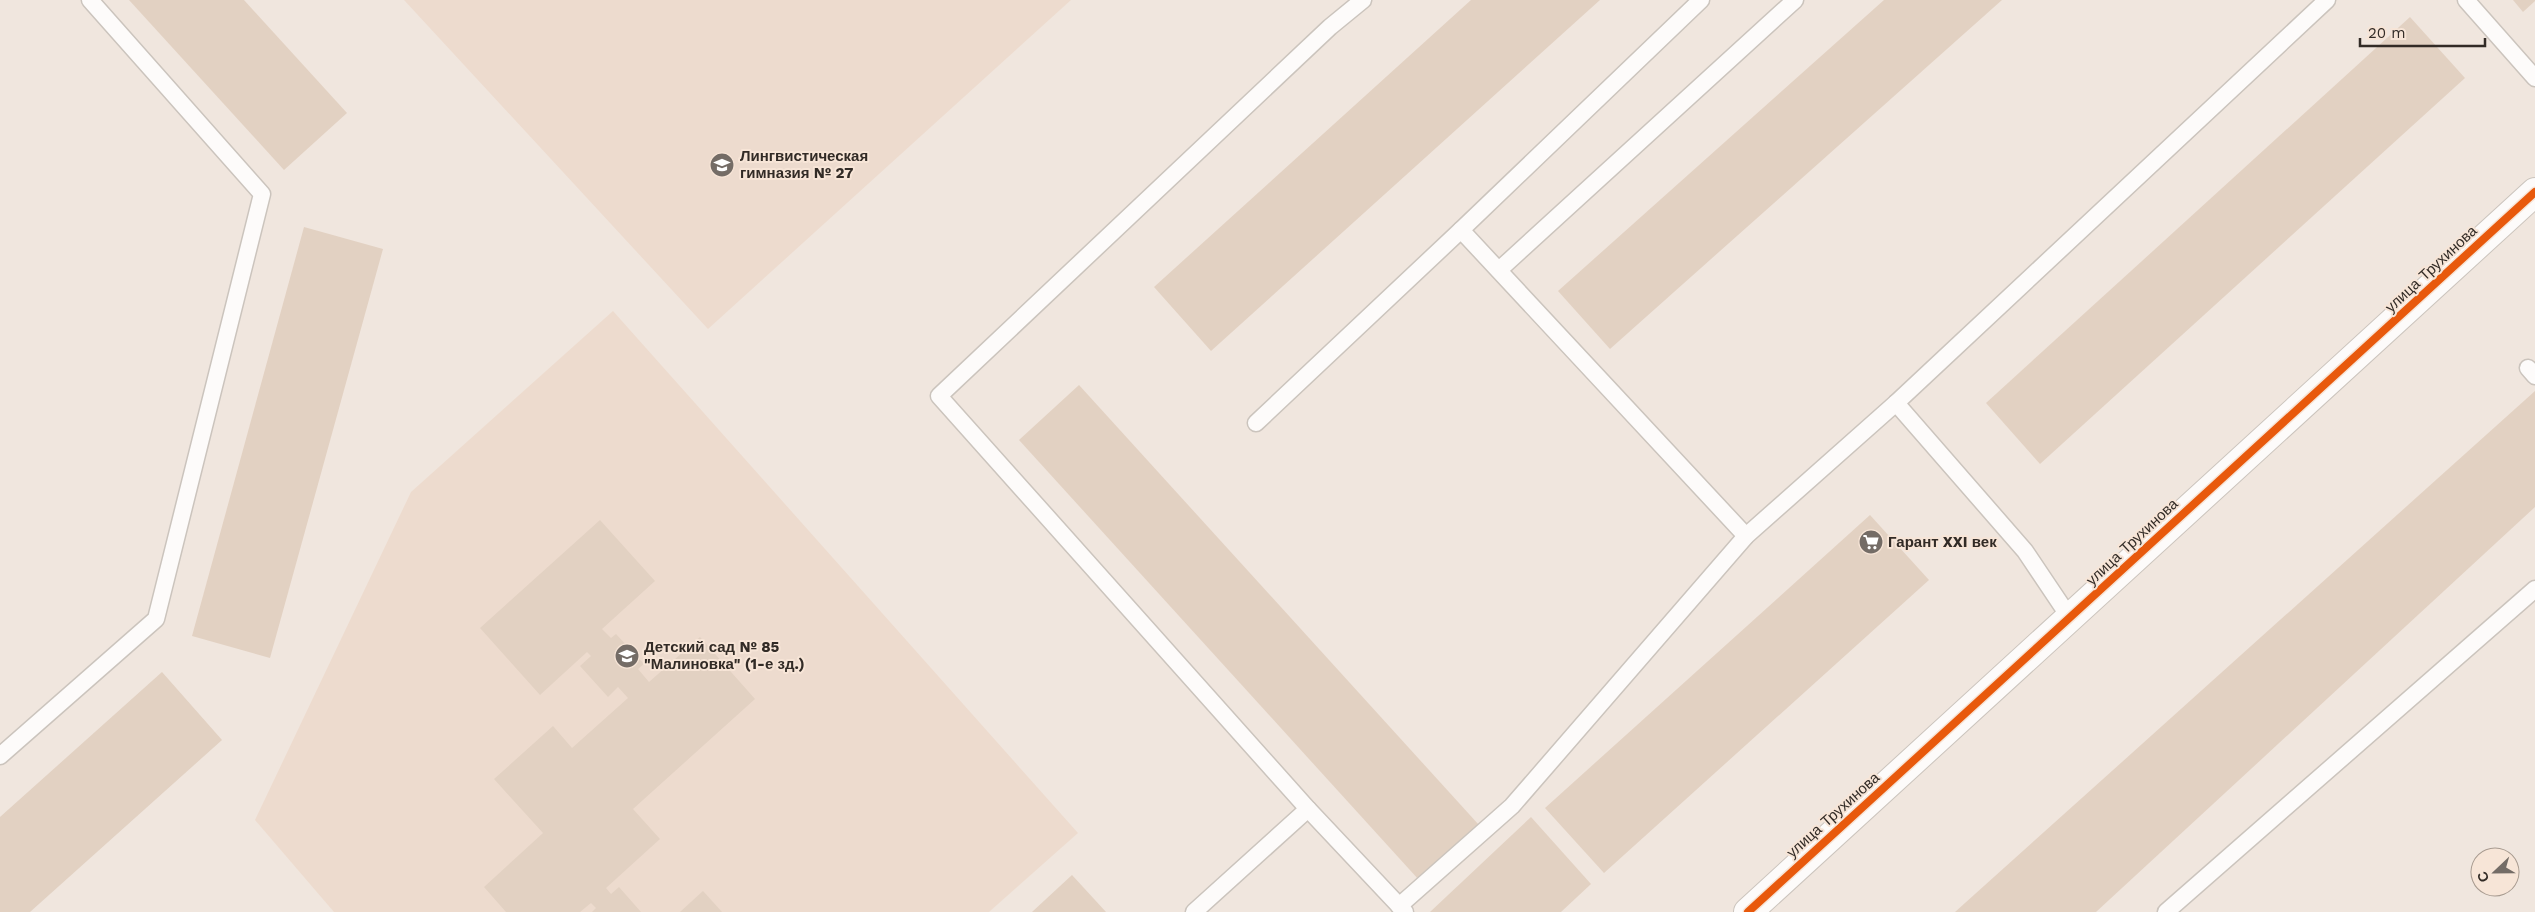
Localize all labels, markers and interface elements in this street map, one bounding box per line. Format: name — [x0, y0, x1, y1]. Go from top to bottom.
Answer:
scale bar — [2360, 15, 2485, 47]
text: 20 m — [2368, 24, 2406, 42]
place label: Лингвистическая гимназия № 27 — [740, 147, 868, 182]
school or university icon: Лингвистическая гимназия № 27 — [709, 152, 735, 178]
street label: улица Трухинова — [2381, 221, 2481, 316]
street label: улица Трухинова — [2082, 494, 2182, 589]
supermarket icon: Гарант XXI век — [1858, 529, 1884, 555]
place label: Гарант XXI век — [1888, 533, 1997, 551]
place label: Детский сад № 85 "Малиновка" (1-е зд.) — [644, 638, 805, 673]
school or university icon: Детский сад № 85 "Малиновка" (1-е зд.) — [614, 643, 640, 669]
street label: улица Трухинова — [1783, 768, 1884, 862]
north arrow — [2470, 847, 2520, 897]
text: С — [2474, 869, 2492, 885]

